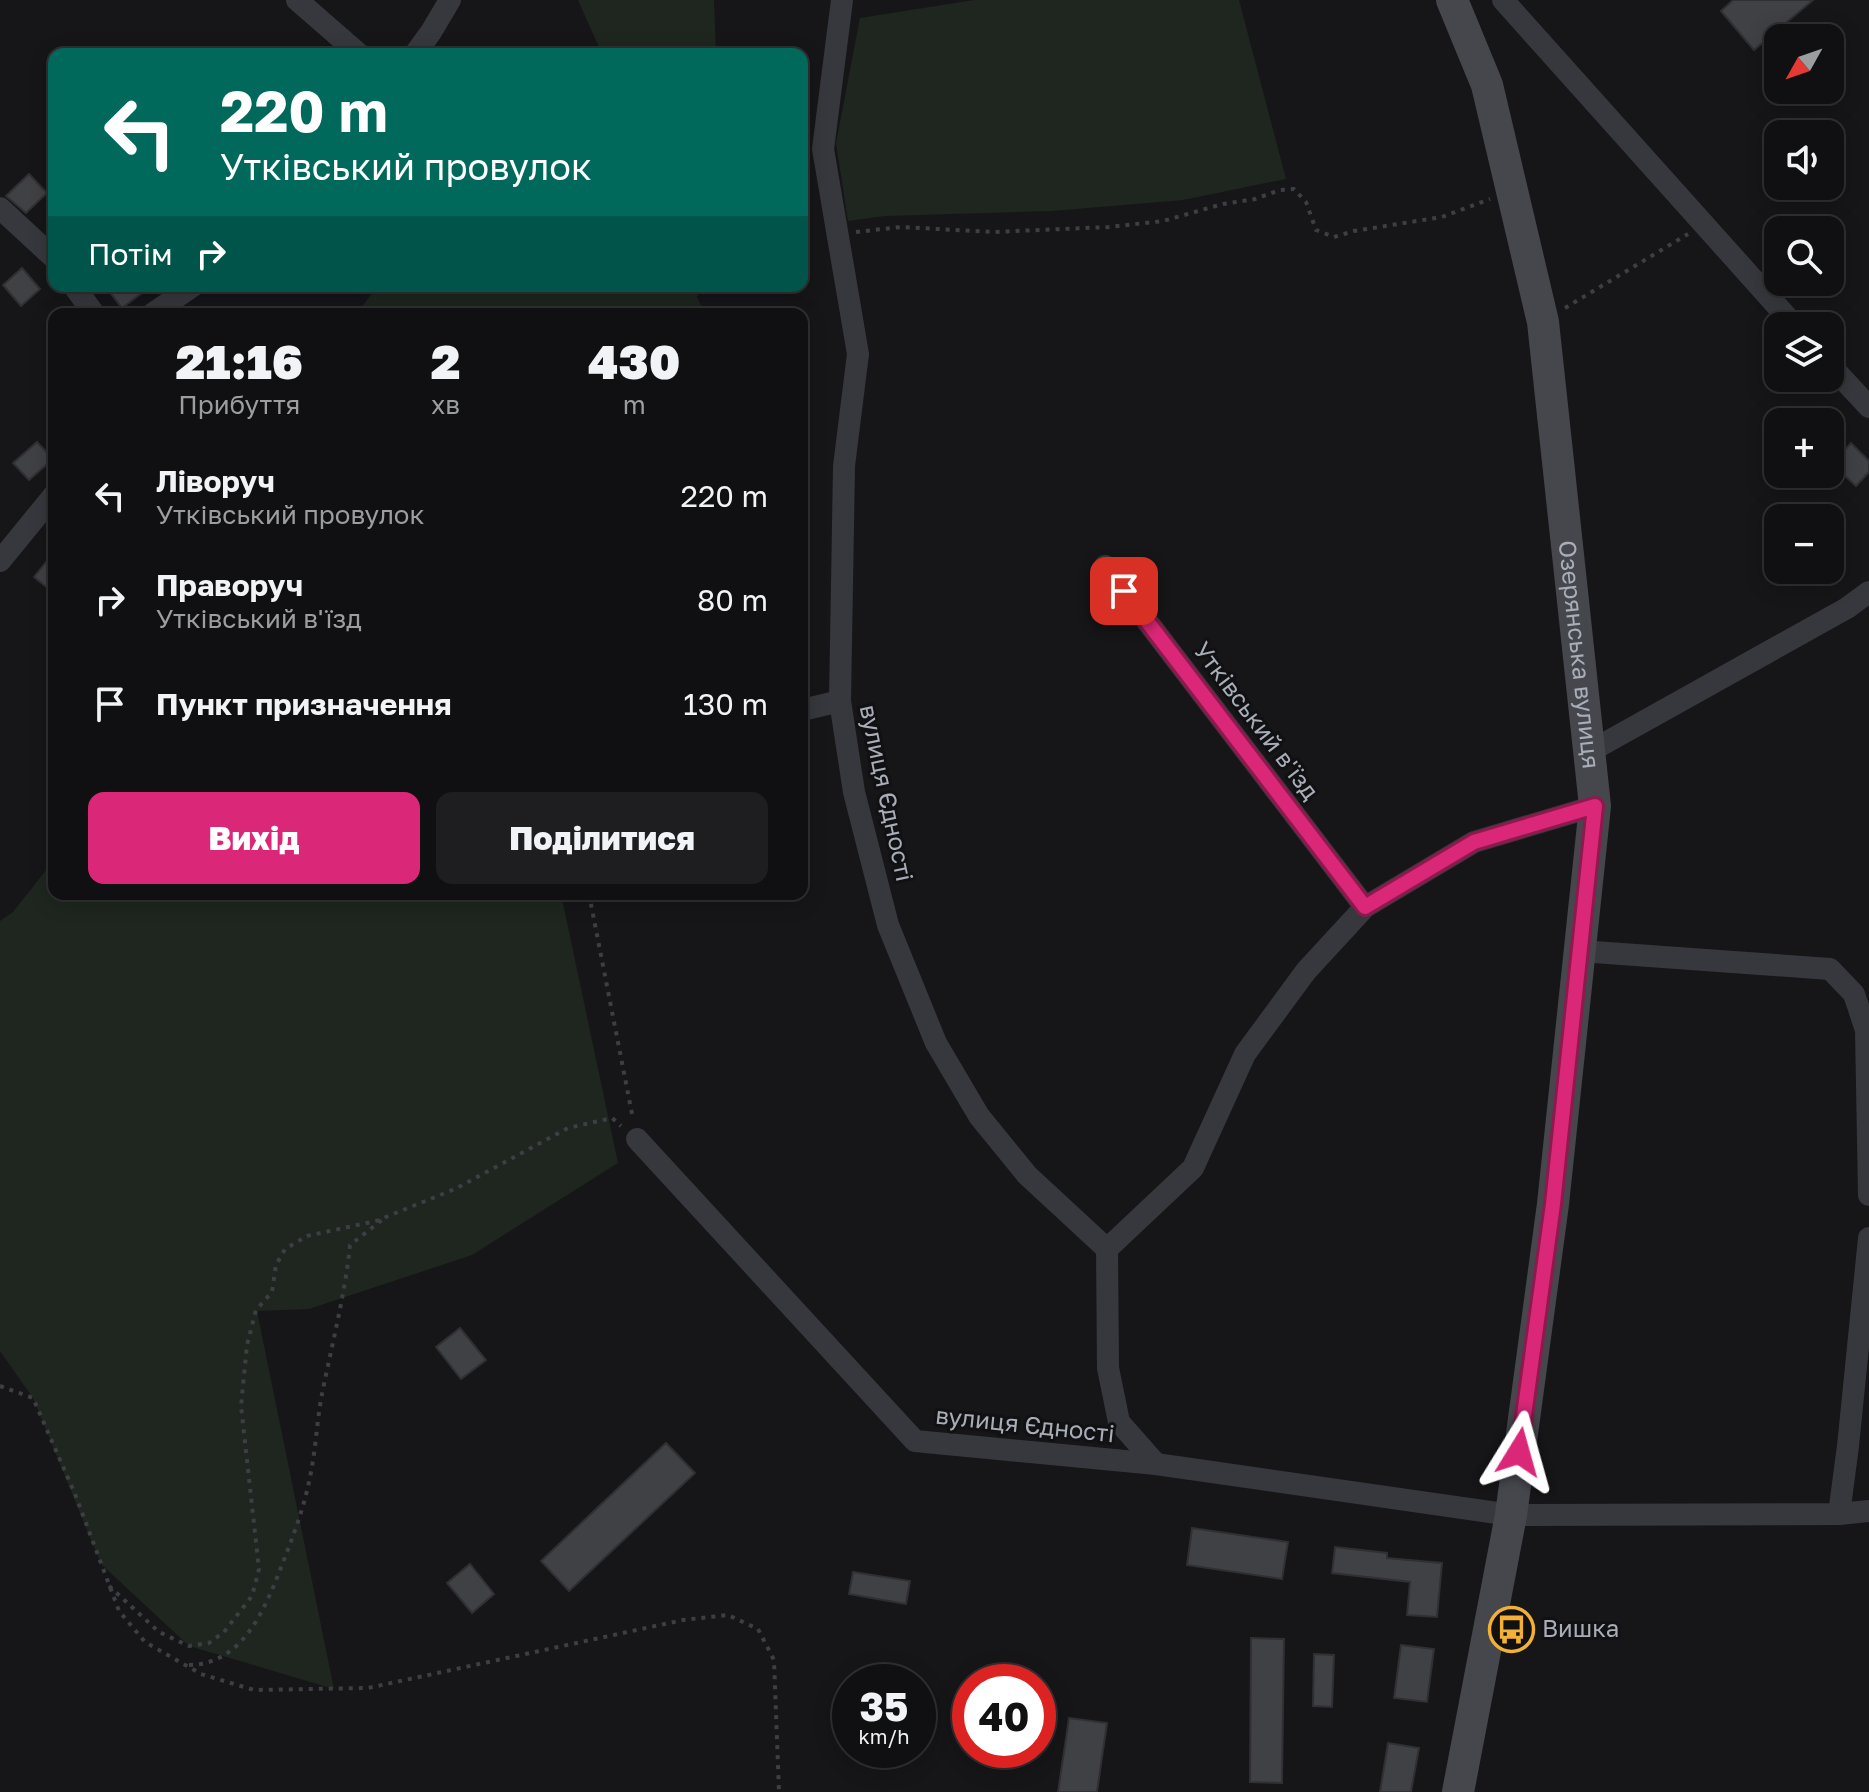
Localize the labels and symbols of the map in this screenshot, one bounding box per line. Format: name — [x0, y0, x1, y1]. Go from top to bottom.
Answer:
north arrow — [1764, 24, 1844, 104]
street label: Озерянська вулиця — [1554, 539, 1607, 770]
pin — [1090, 557, 1158, 625]
street label: Утківський в'їзд — [1188, 636, 1326, 805]
street label: вулиця Єдності — [855, 702, 920, 884]
street label: вулиця Єдності — [934, 1400, 1116, 1447]
position arrow — [1477, 1410, 1561, 1494]
bus stop icon: Вишка — [1487, 1605, 1535, 1653]
place label: Вишка — [1542, 1613, 1619, 1642]
speed limit sign: 40 — [952, 1664, 1056, 1768]

